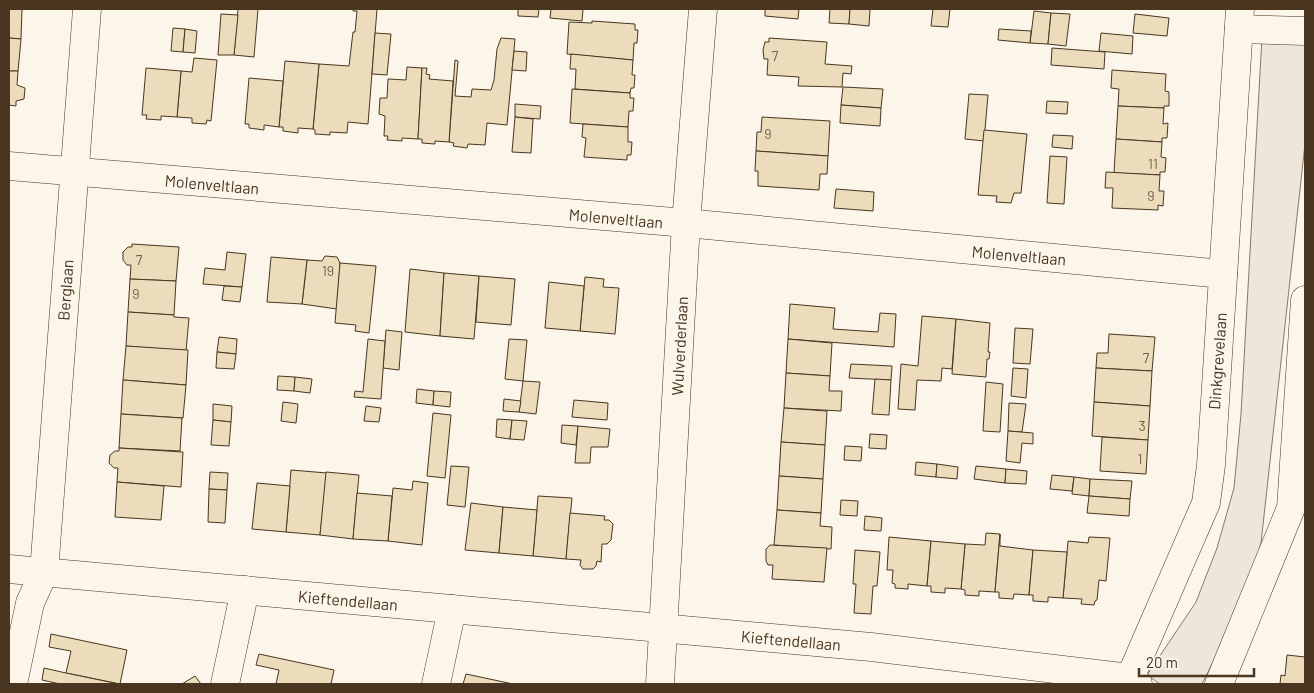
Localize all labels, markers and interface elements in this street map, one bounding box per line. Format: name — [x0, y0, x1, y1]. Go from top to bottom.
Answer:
house number: 7 — [772, 47, 779, 64]
house number: 9 — [764, 125, 772, 142]
house number: 11 — [1148, 155, 1158, 172]
street label: Molenveltlaan — [164, 170, 260, 198]
house number: 9 — [1147, 187, 1155, 204]
street label: Molenveltlaan — [568, 204, 664, 232]
street label: Molenveltlaan — [971, 241, 1067, 269]
house number: 7 — [136, 251, 143, 268]
street label: Berglaan — [53, 259, 77, 321]
house number: 19 — [322, 262, 334, 279]
house number: 9 — [132, 285, 140, 302]
street label: Wulverderlaan — [667, 296, 691, 396]
street label: Dinkgrevelaan — [1204, 312, 1230, 410]
house number: 7 — [1143, 349, 1150, 366]
house number: 3 — [1138, 417, 1146, 434]
house number: 1 — [1138, 450, 1142, 467]
street label: Kieftendellaan — [297, 586, 399, 614]
street label: Kieftendellaan — [740, 626, 842, 654]
scale bar — [1139, 646, 1254, 678]
text: 20 m — [1146, 653, 1178, 671]

